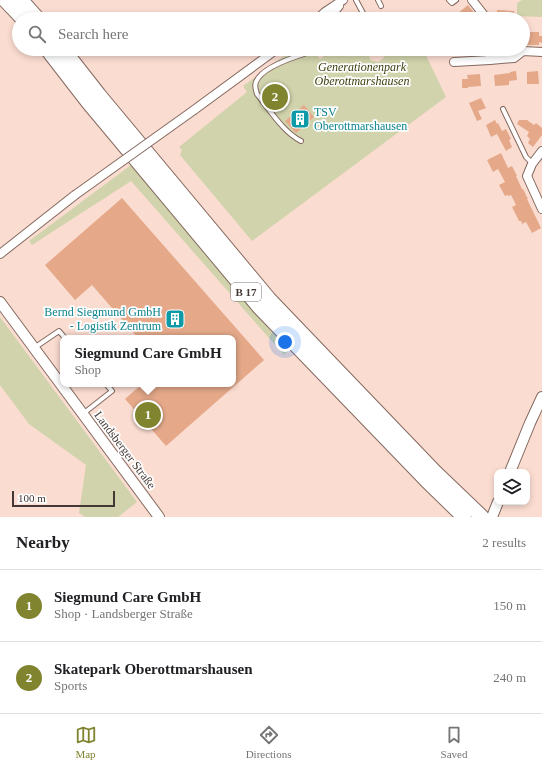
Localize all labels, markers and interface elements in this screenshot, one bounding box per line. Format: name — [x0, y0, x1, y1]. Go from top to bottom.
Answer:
search box — [12, 12, 530, 56]
icon: search — [26, 23, 48, 45]
text: Search here — [58, 26, 128, 42]
park label: Generationenpark Oberottmarshausen — [315, 60, 409, 88]
pin: 2 — [262, 82, 288, 112]
place label: TSV Oberottmarshausen — [314, 105, 407, 133]
building icon: TSV Oberottmarshausen — [289, 108, 311, 130]
road number: B 17 — [231, 283, 261, 301]
place label: Bernd Siegmund GmbH - Logistik Zentrum — [44, 305, 162, 333]
building icon: Bernd Siegmund GmbH - Logistik Zentrum — [164, 308, 186, 330]
your location — [275, 332, 295, 352]
popup — [60, 335, 236, 387]
text: Siegmund Care GmbH — [74, 345, 222, 361]
text: Shop — [74, 362, 101, 377]
pin: 1 — [135, 400, 161, 430]
street label: Landsberger Straße — [91, 408, 159, 492]
map controls — [494, 469, 530, 505]
button: layers — [494, 469, 530, 505]
scale bar — [12, 489, 115, 508]
text: 100 m — [18, 492, 46, 504]
text: Nearby — [16, 533, 70, 552]
text: 2 results — [482, 535, 526, 550]
text: Siegmund Care GmbH — [54, 589, 201, 605]
text: 1 — [26, 598, 32, 613]
text: 150 m — [493, 598, 526, 613]
text: Shop · Landsberger Straße — [54, 606, 193, 621]
text: Skatepark Oberottmarshausen — [54, 661, 253, 677]
text: 2 — [26, 670, 32, 685]
text: 240 m — [493, 670, 526, 685]
text: Sports — [54, 678, 87, 693]
tab: Map — [75, 724, 97, 760]
tab: Directions — [246, 724, 291, 760]
tab: Saved — [441, 724, 467, 760]

